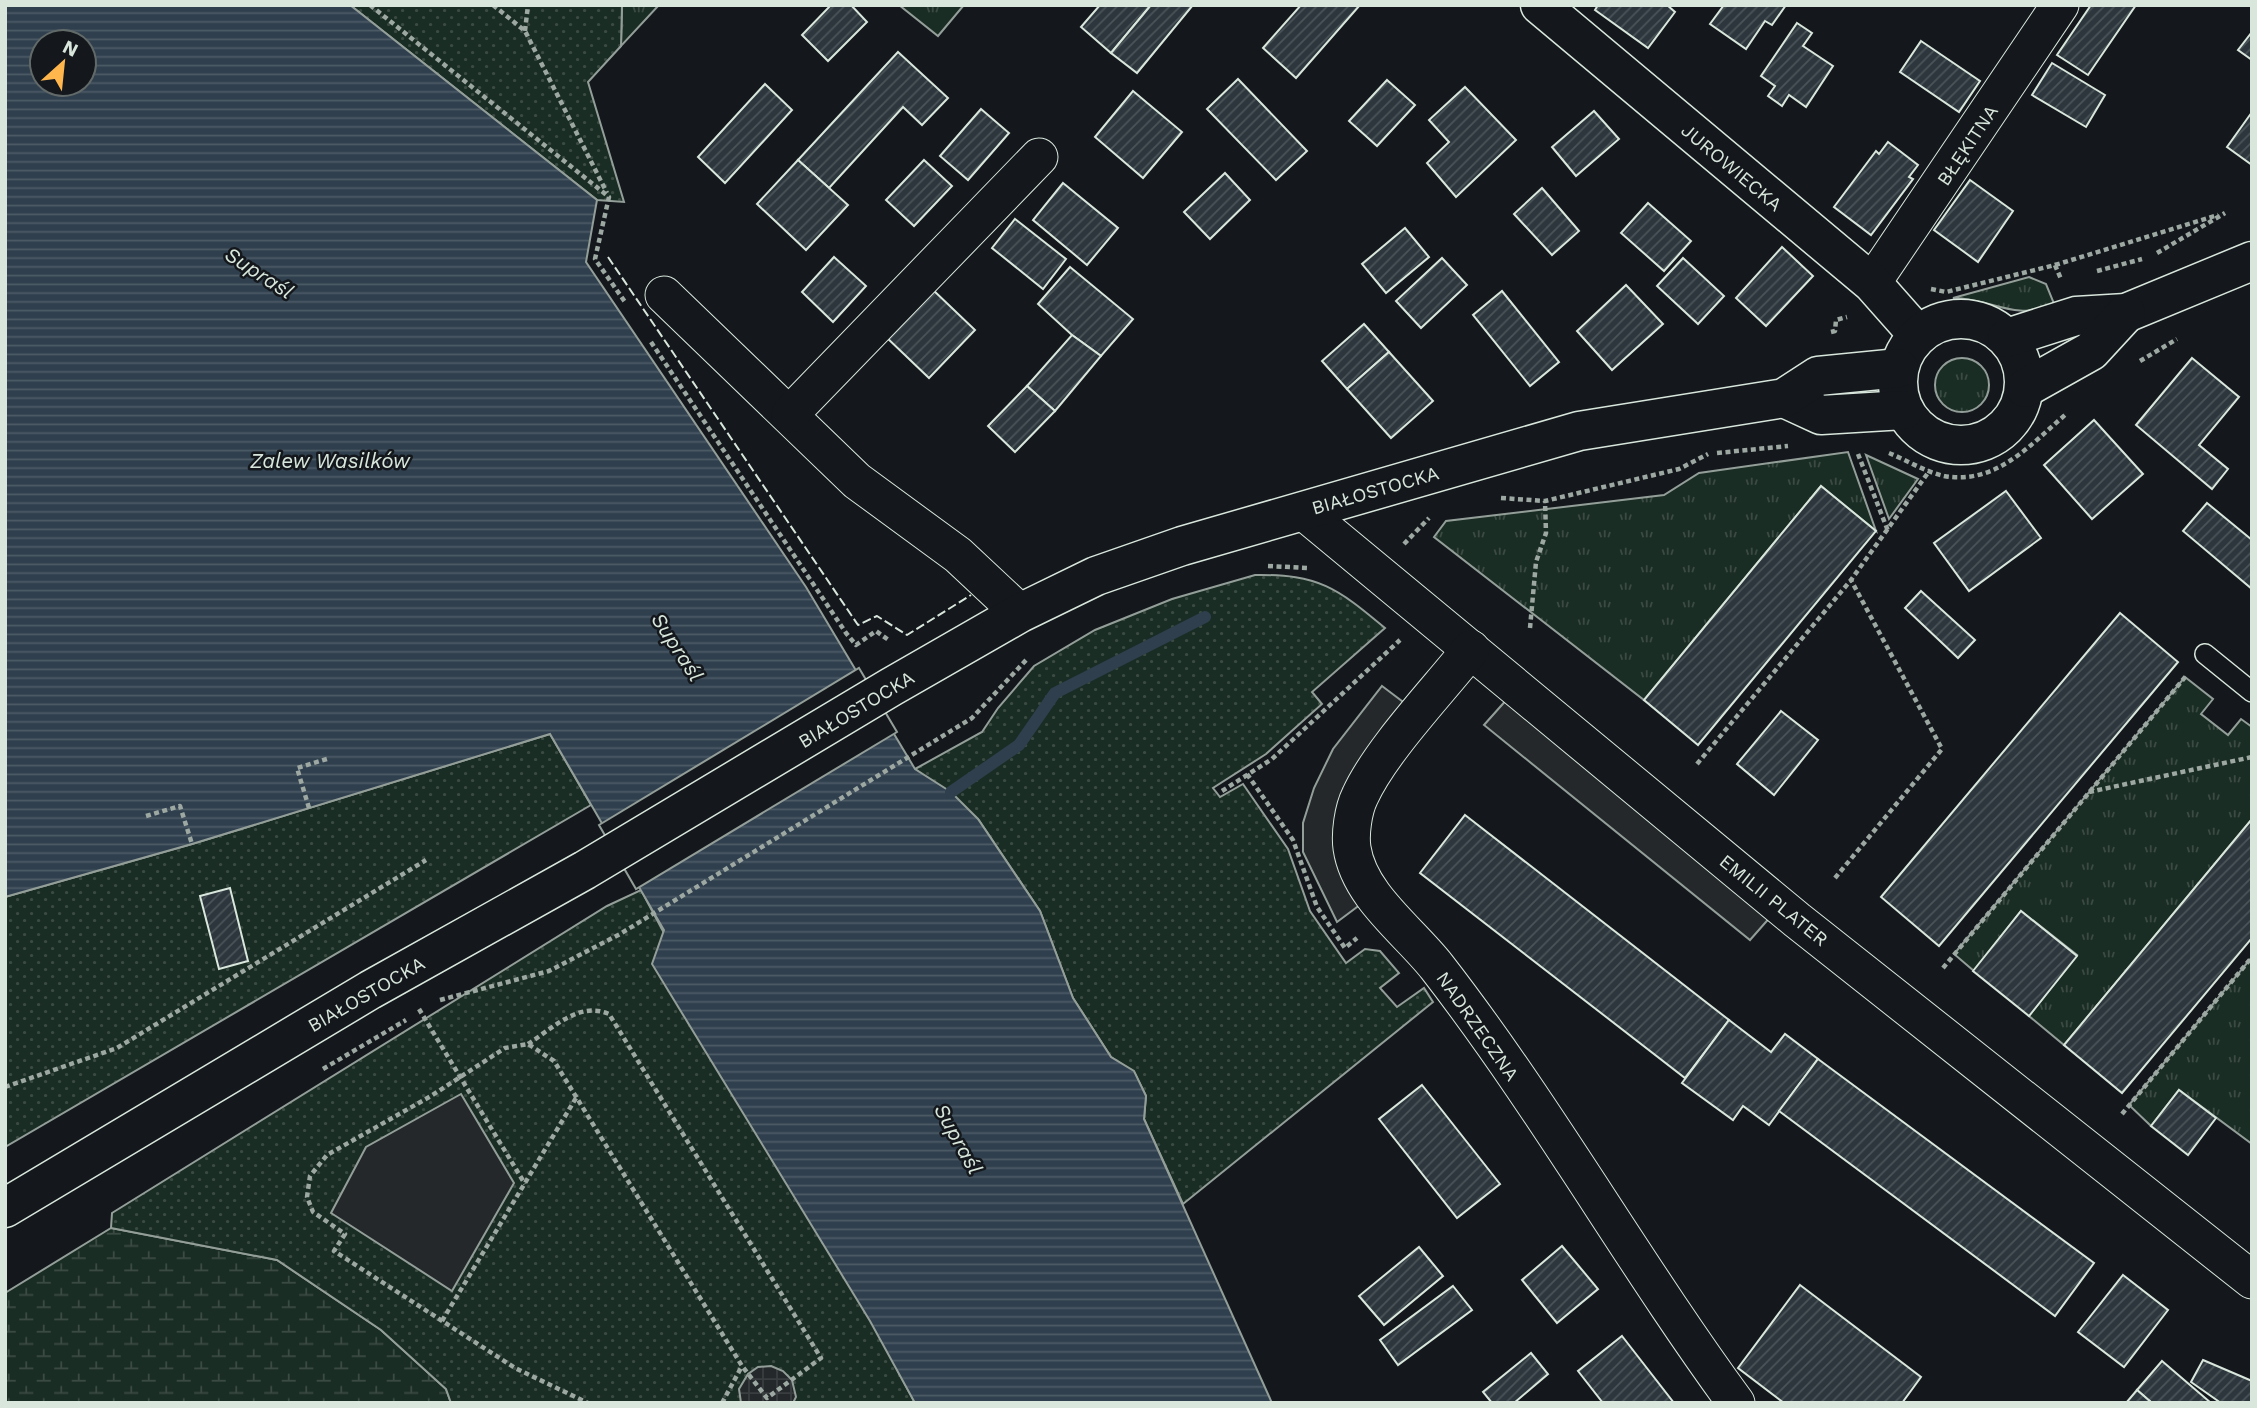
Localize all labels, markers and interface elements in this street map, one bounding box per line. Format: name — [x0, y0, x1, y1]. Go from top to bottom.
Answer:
north arrow — [28, 28, 98, 98]
text: N — [59, 35, 82, 62]
street label: BŁĘKITNA — [1932, 100, 2003, 190]
street label: JUROWIECKA — [1677, 119, 1787, 217]
water label: Supraśl — [220, 241, 298, 304]
water label: Zalew Wasilków — [249, 448, 411, 473]
street label: BIAŁOSTOCKA — [1309, 461, 1442, 520]
water label: Supraśl — [646, 608, 709, 686]
street label: BIAŁOSTOCKA — [794, 666, 919, 753]
street label: EMILII PLATER — [1715, 850, 1833, 951]
street label: BIAŁOSTOCKA — [304, 951, 429, 1037]
street label: NADRZECZNA — [1431, 967, 1524, 1086]
water label: Supraśl — [929, 1099, 988, 1178]

